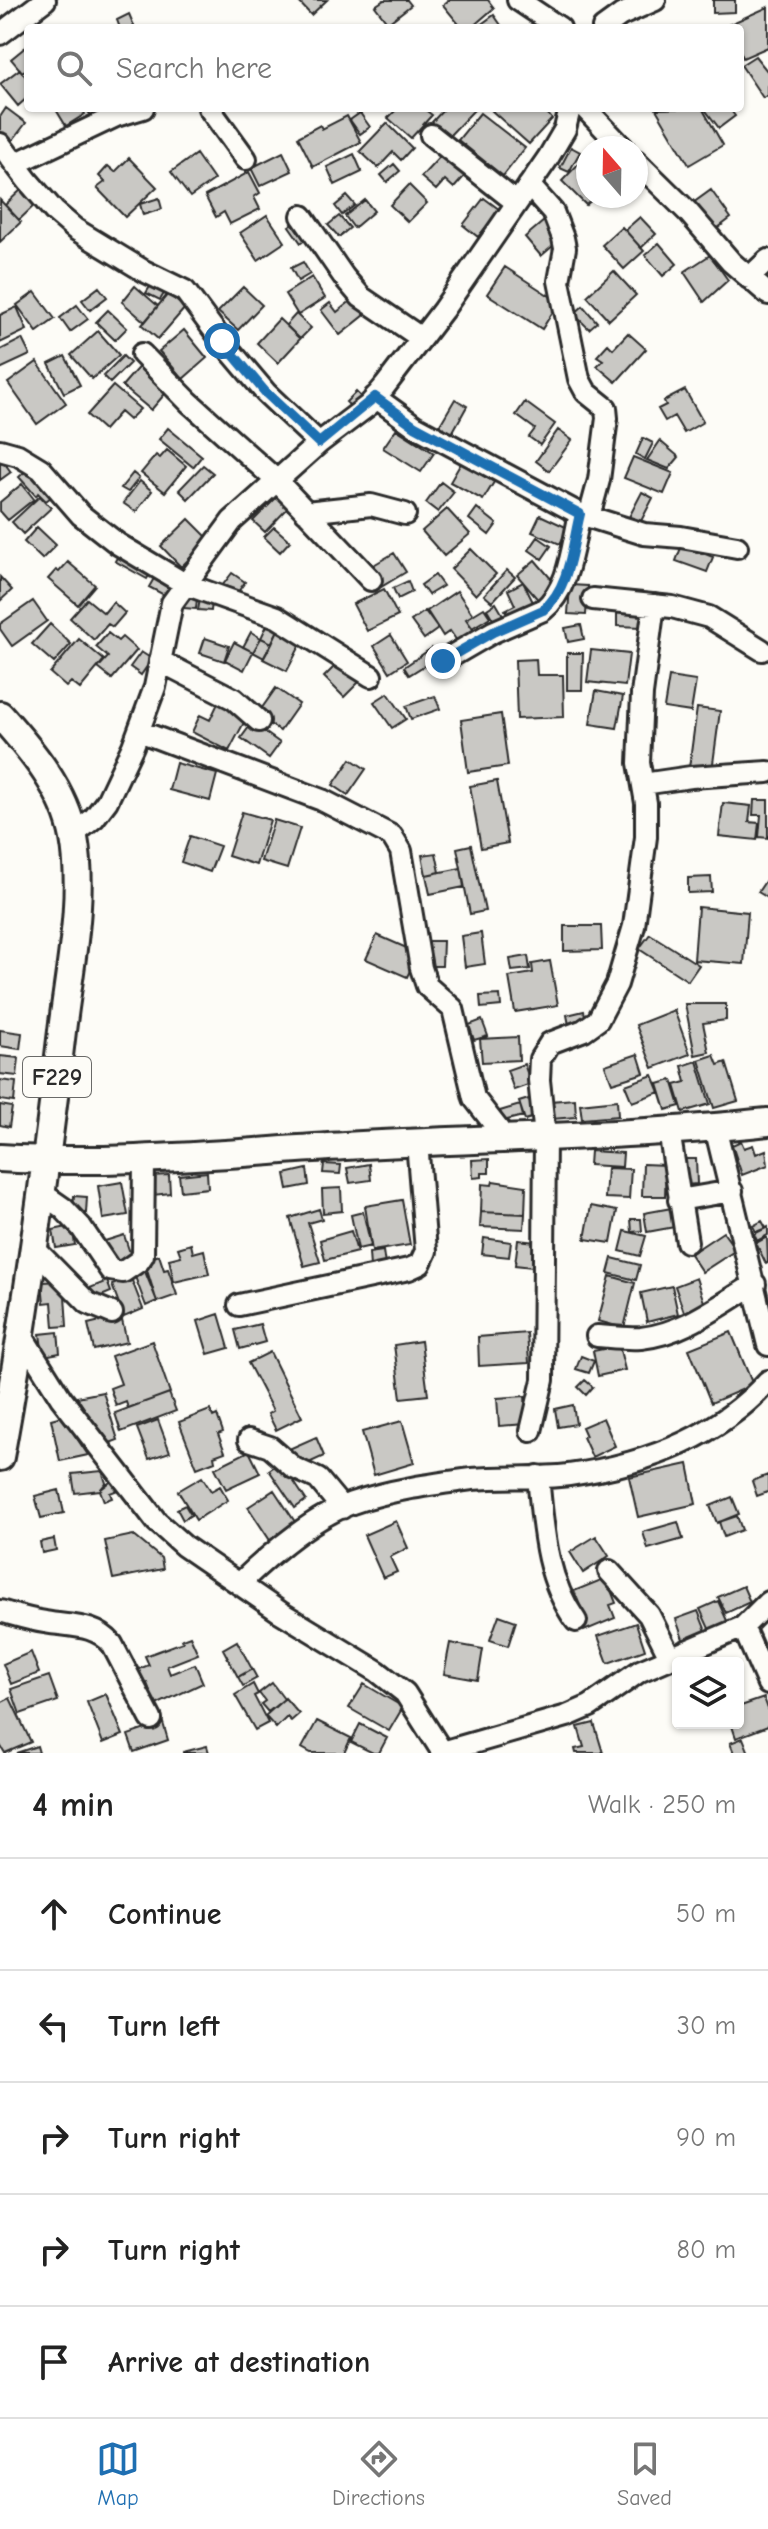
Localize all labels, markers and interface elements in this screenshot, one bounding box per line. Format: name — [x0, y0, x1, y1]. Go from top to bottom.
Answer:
search box — [24, 24, 744, 112]
icon: search — [52, 46, 96, 90]
text: Search here — [116, 51, 272, 86]
north arrow — [576, 136, 648, 208]
route start — [204, 323, 240, 359]
route end — [425, 643, 461, 679]
road number: F229 — [23, 1057, 91, 1097]
map controls — [672, 1657, 744, 1729]
button: layers — [672, 1657, 744, 1729]
text: 4 min — [32, 1785, 114, 1825]
text: Walk · 250 m — [588, 1790, 736, 1820]
icon: ahead — [32, 1892, 76, 1936]
text: Continue — [108, 1897, 222, 1932]
text: 50 m — [676, 1899, 736, 1929]
icon: left — [32, 2004, 76, 2048]
text: Turn left — [108, 2009, 220, 2044]
text: 30 m — [677, 2011, 736, 2041]
icon: right — [32, 2116, 76, 2160]
text: Turn right — [108, 2121, 240, 2156]
text: 90 m — [676, 2123, 736, 2153]
icon: right — [32, 2228, 76, 2272]
text: Turn right — [108, 2233, 240, 2268]
text: 80 m — [677, 2235, 736, 2265]
icon: arrive — [32, 2340, 76, 2384]
text: Arrive at destination — [108, 2345, 370, 2380]
tab: Map — [96, 2437, 140, 2511]
tab: Directions — [332, 2437, 425, 2511]
tab: Saved — [617, 2437, 672, 2511]

